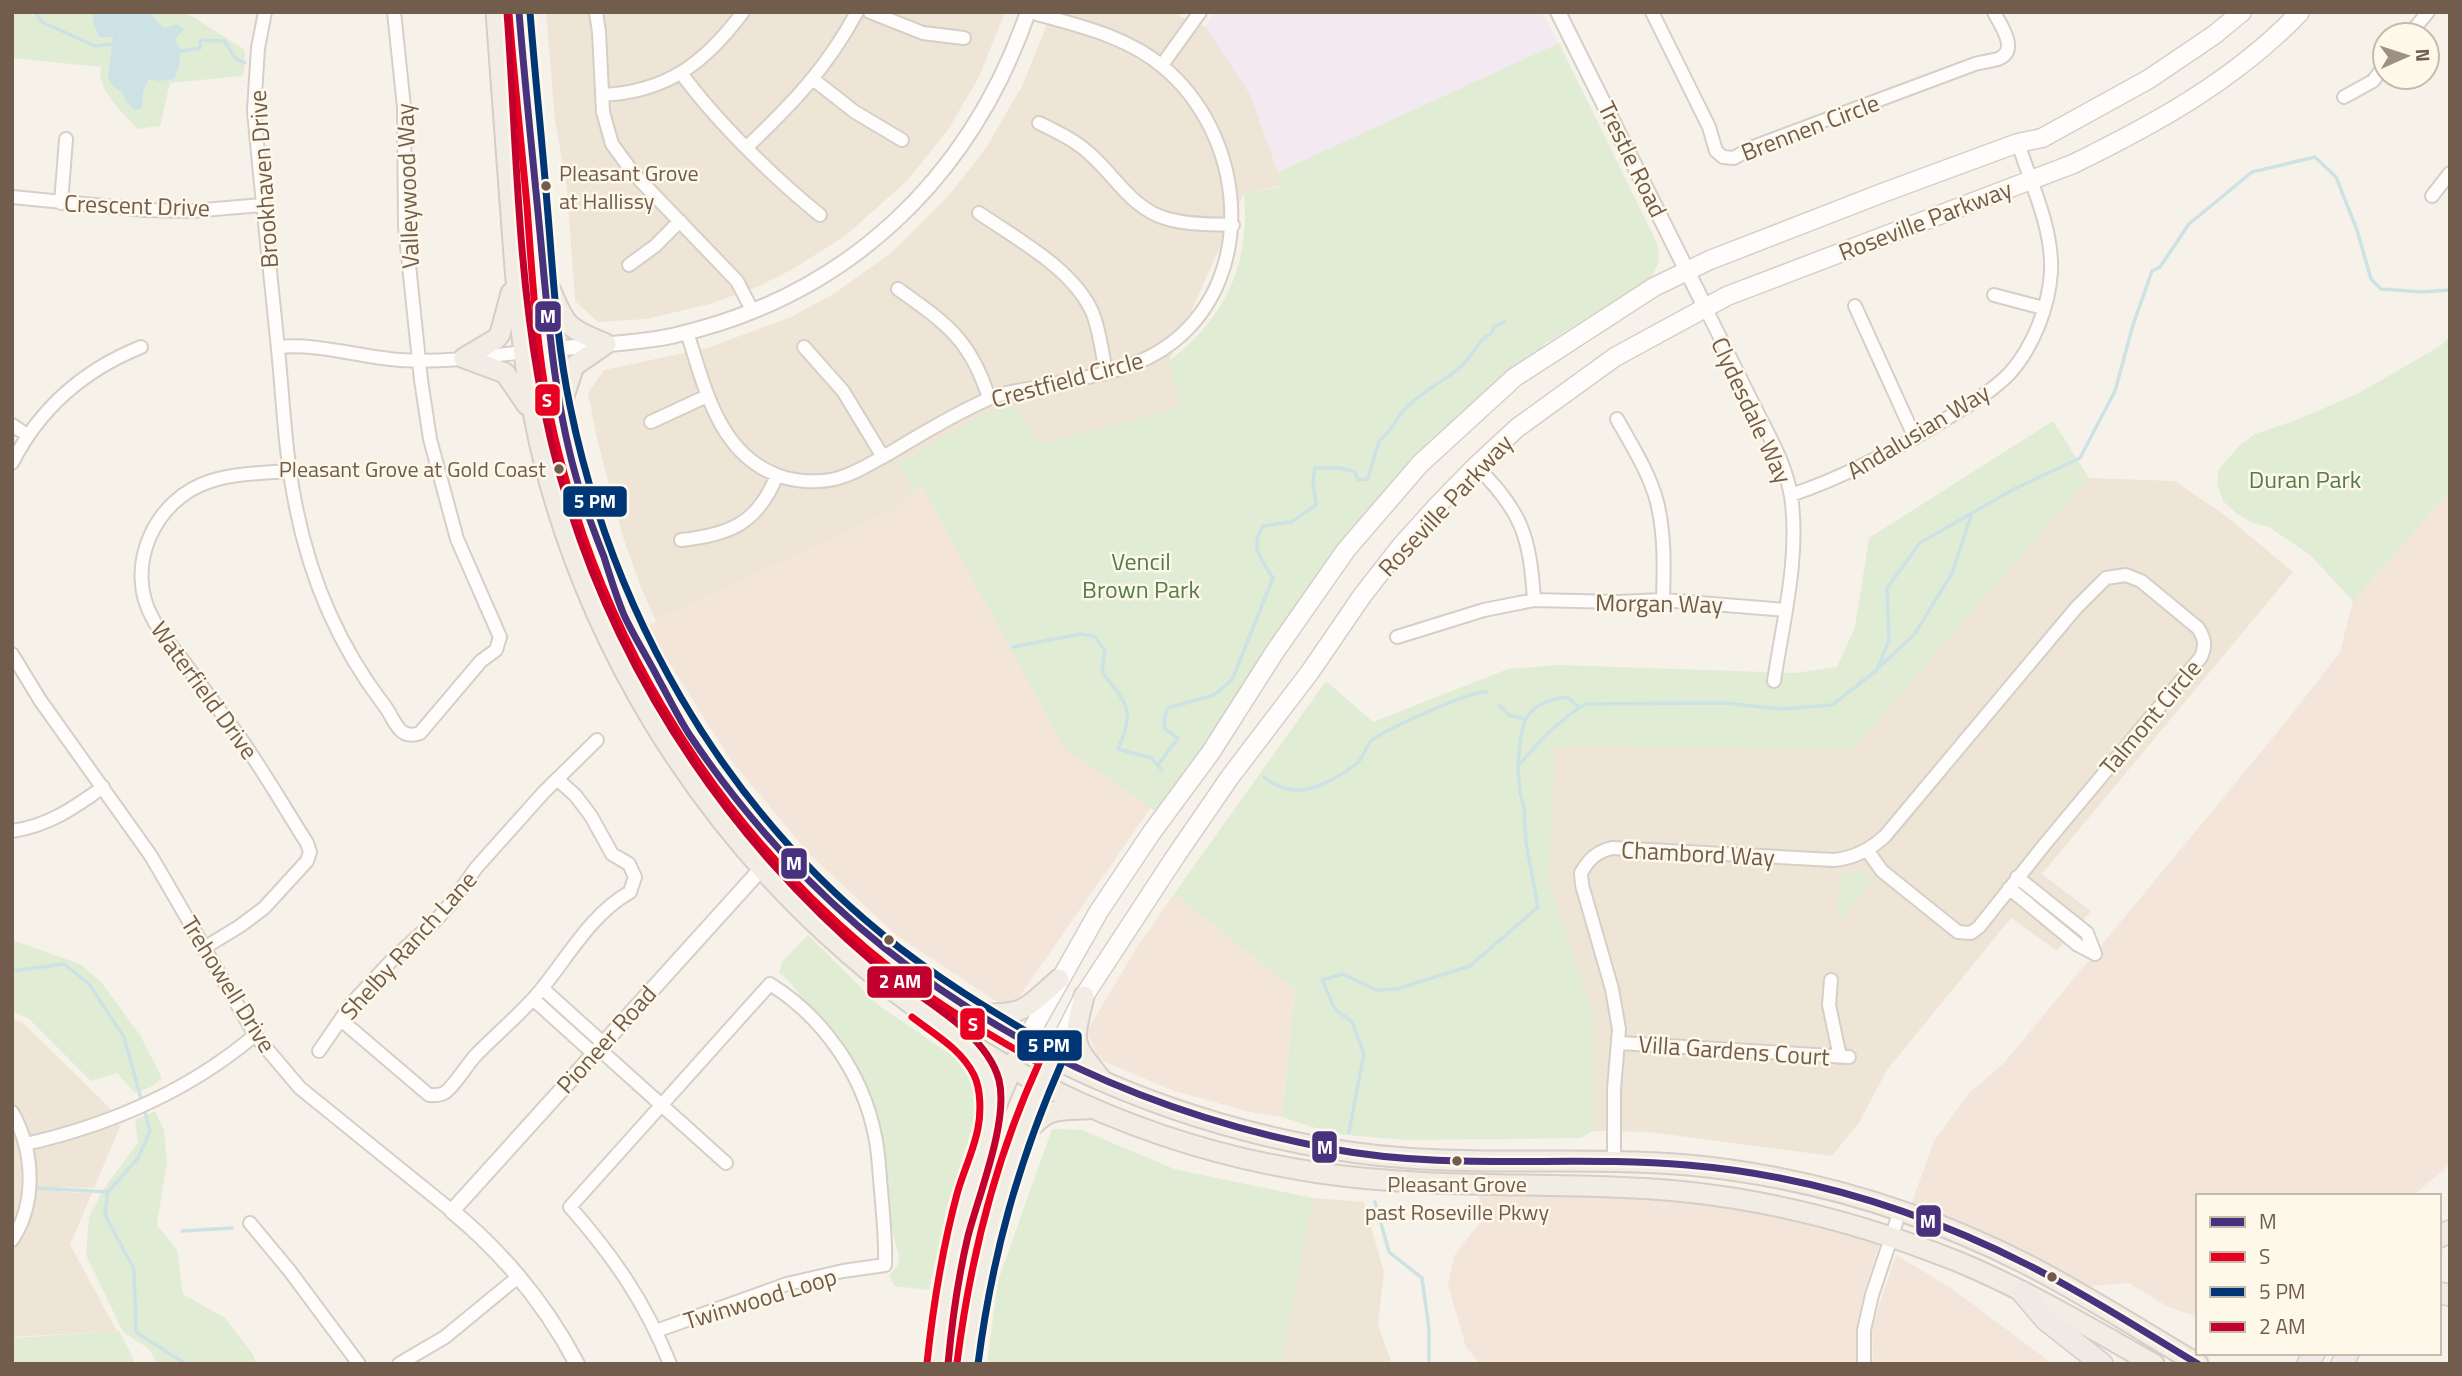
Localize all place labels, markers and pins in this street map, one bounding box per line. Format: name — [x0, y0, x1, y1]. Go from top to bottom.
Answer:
place label: Pleasant Grove at Hallissy — [559, 156, 699, 218]
marker: Pleasant Grove at Hallissy — [539, 179, 553, 193]
place label: Pleasant Grove at Gold Coast — [279, 452, 546, 486]
marker: Pleasant Grove at Gold Coast — [552, 462, 566, 476]
unlabelled marker — [882, 933, 896, 947]
marker: Pleasant Grove past Roseville Pkwy — [1450, 1154, 1464, 1168]
place label: Pleasant Grove past Roseville Pkwy — [1365, 1167, 1549, 1229]
unlabelled marker — [2045, 1270, 2059, 1284]

